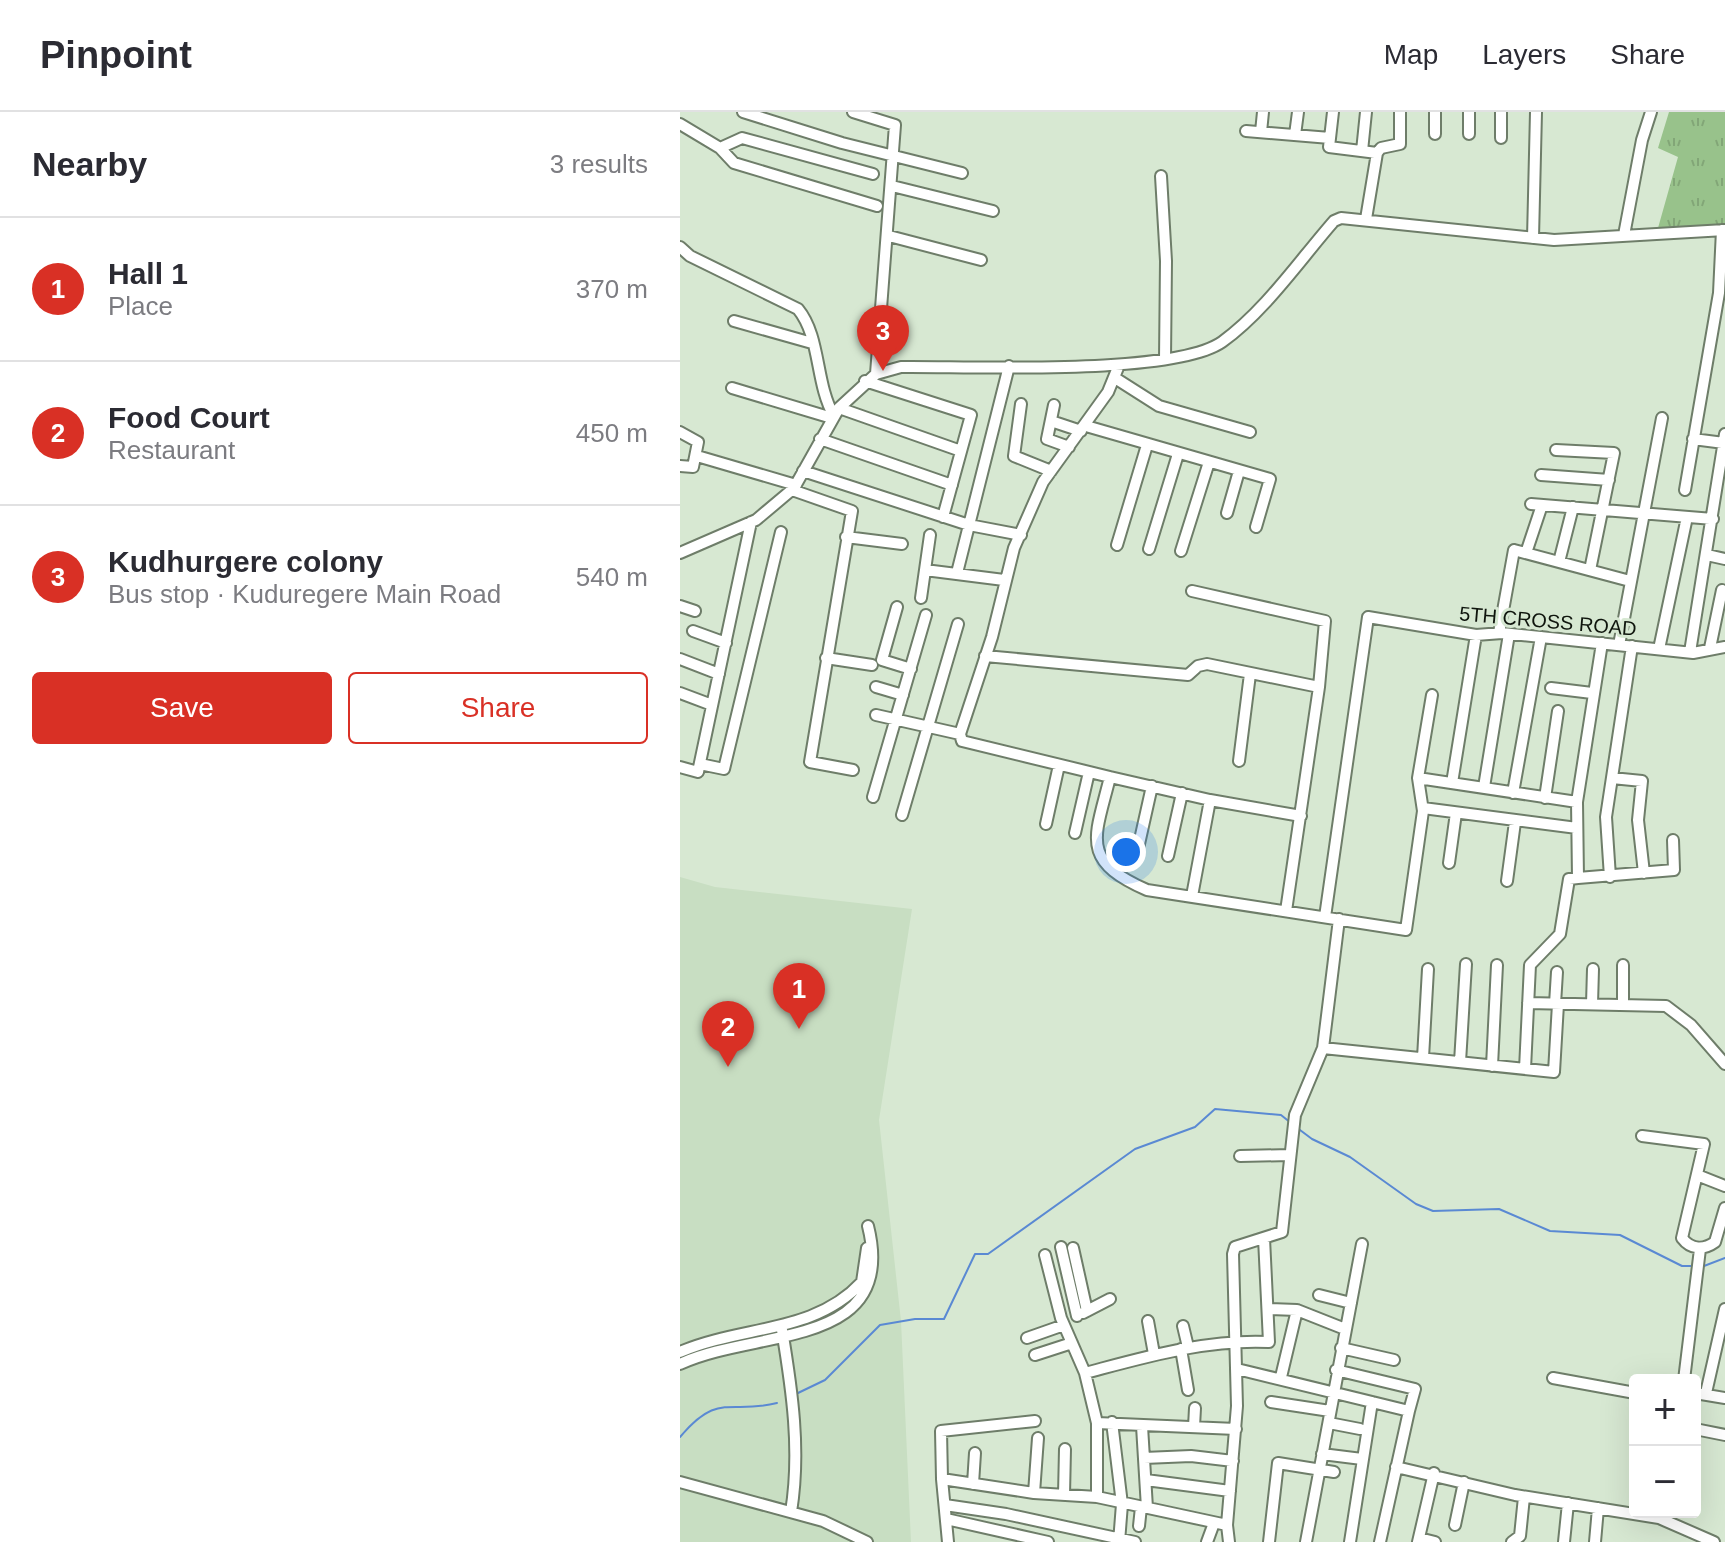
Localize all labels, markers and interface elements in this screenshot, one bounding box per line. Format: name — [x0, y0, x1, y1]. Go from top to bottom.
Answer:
text: Pinpoint — [40, 34, 192, 76]
text: Map — [1384, 39, 1438, 70]
text: Layers — [1482, 39, 1566, 70]
text: Share — [1610, 39, 1685, 70]
text: Nearby — [32, 145, 147, 183]
text: 3 results — [550, 149, 648, 179]
text: Hall 1 — [108, 257, 188, 290]
text: 1 — [51, 274, 65, 304]
text: 370 m — [576, 274, 648, 304]
text: Place — [108, 291, 173, 321]
pin: 3 — [857, 305, 909, 371]
text: Food Court — [108, 401, 270, 434]
text: 2 — [51, 418, 65, 448]
text: 450 m — [576, 418, 648, 448]
text: Restaurant — [108, 435, 235, 465]
text: Kudhurgere colony — [108, 545, 383, 578]
text: 3 — [51, 562, 65, 592]
text: 540 m — [576, 562, 648, 592]
text: Bus stop · Kuduregere Main Road — [108, 579, 501, 609]
street label: 5TH CROSS ROAD — [1458, 602, 1638, 640]
button: Save — [32, 672, 332, 744]
button: Share — [348, 672, 648, 744]
your location — [1106, 832, 1146, 872]
pin: 1 — [773, 963, 825, 1029]
pin: 2 — [702, 1001, 754, 1067]
map controls — [1629, 1374, 1701, 1518]
button: + — [1629, 1374, 1701, 1446]
button: − — [1629, 1446, 1701, 1518]

